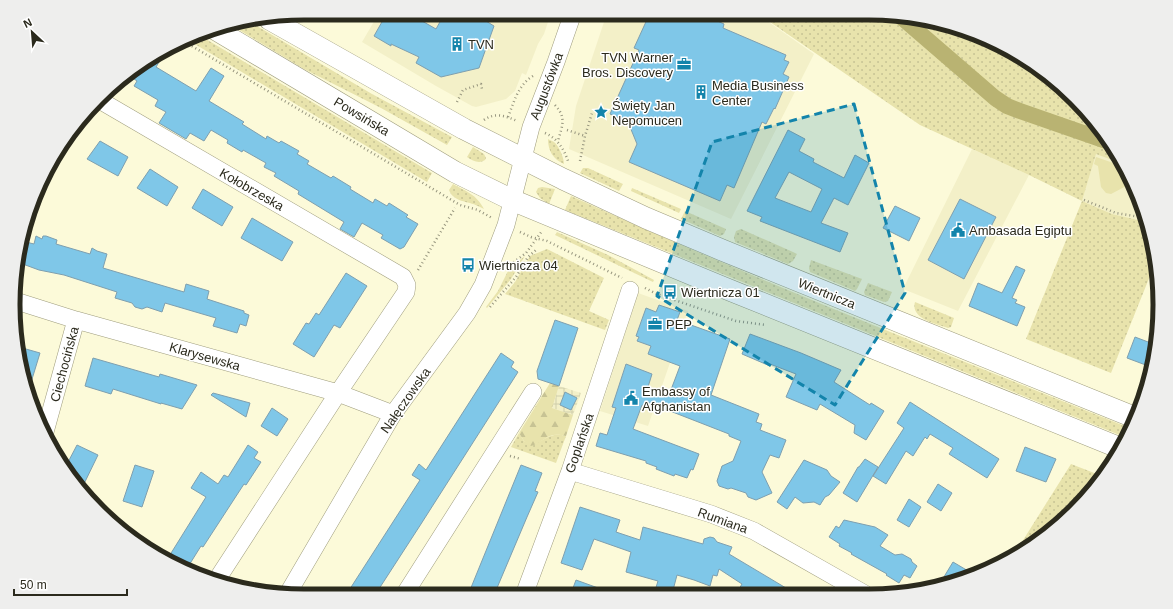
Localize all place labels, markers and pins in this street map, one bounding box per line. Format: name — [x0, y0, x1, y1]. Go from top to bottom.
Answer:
building icon: TVN — [449, 36, 465, 52]
place label: TVN — [468, 37, 494, 52]
place label: TVN Warner Bros. Discovery — [582, 50, 674, 80]
office icon: TVN Warner Bros. Discovery — [676, 56, 692, 72]
place label: Media Business Center — [712, 78, 804, 108]
building icon: Media Business Center — [693, 84, 709, 100]
place label: Święty Jan Nepomucen — [612, 98, 682, 128]
place icon: Święty Jan Nepomucen — [593, 104, 609, 120]
public building icon: Ambasada Egiptu — [950, 222, 966, 238]
place label: Ambasada Egiptu — [969, 223, 1072, 238]
bus stop icon: Wiertnicza 04 — [460, 257, 476, 273]
place label: Wiertnicza 04 — [479, 258, 558, 273]
bus stop icon: Wiertnicza 01 — [662, 284, 678, 300]
place label: Wiertnicza 01 — [681, 285, 760, 300]
office icon: PEP — [647, 316, 663, 332]
place label: PEP — [666, 317, 692, 332]
place label: Embassy of Afghanistan — [642, 384, 711, 414]
public building icon: Embassy of Afghanistan — [623, 390, 639, 406]

